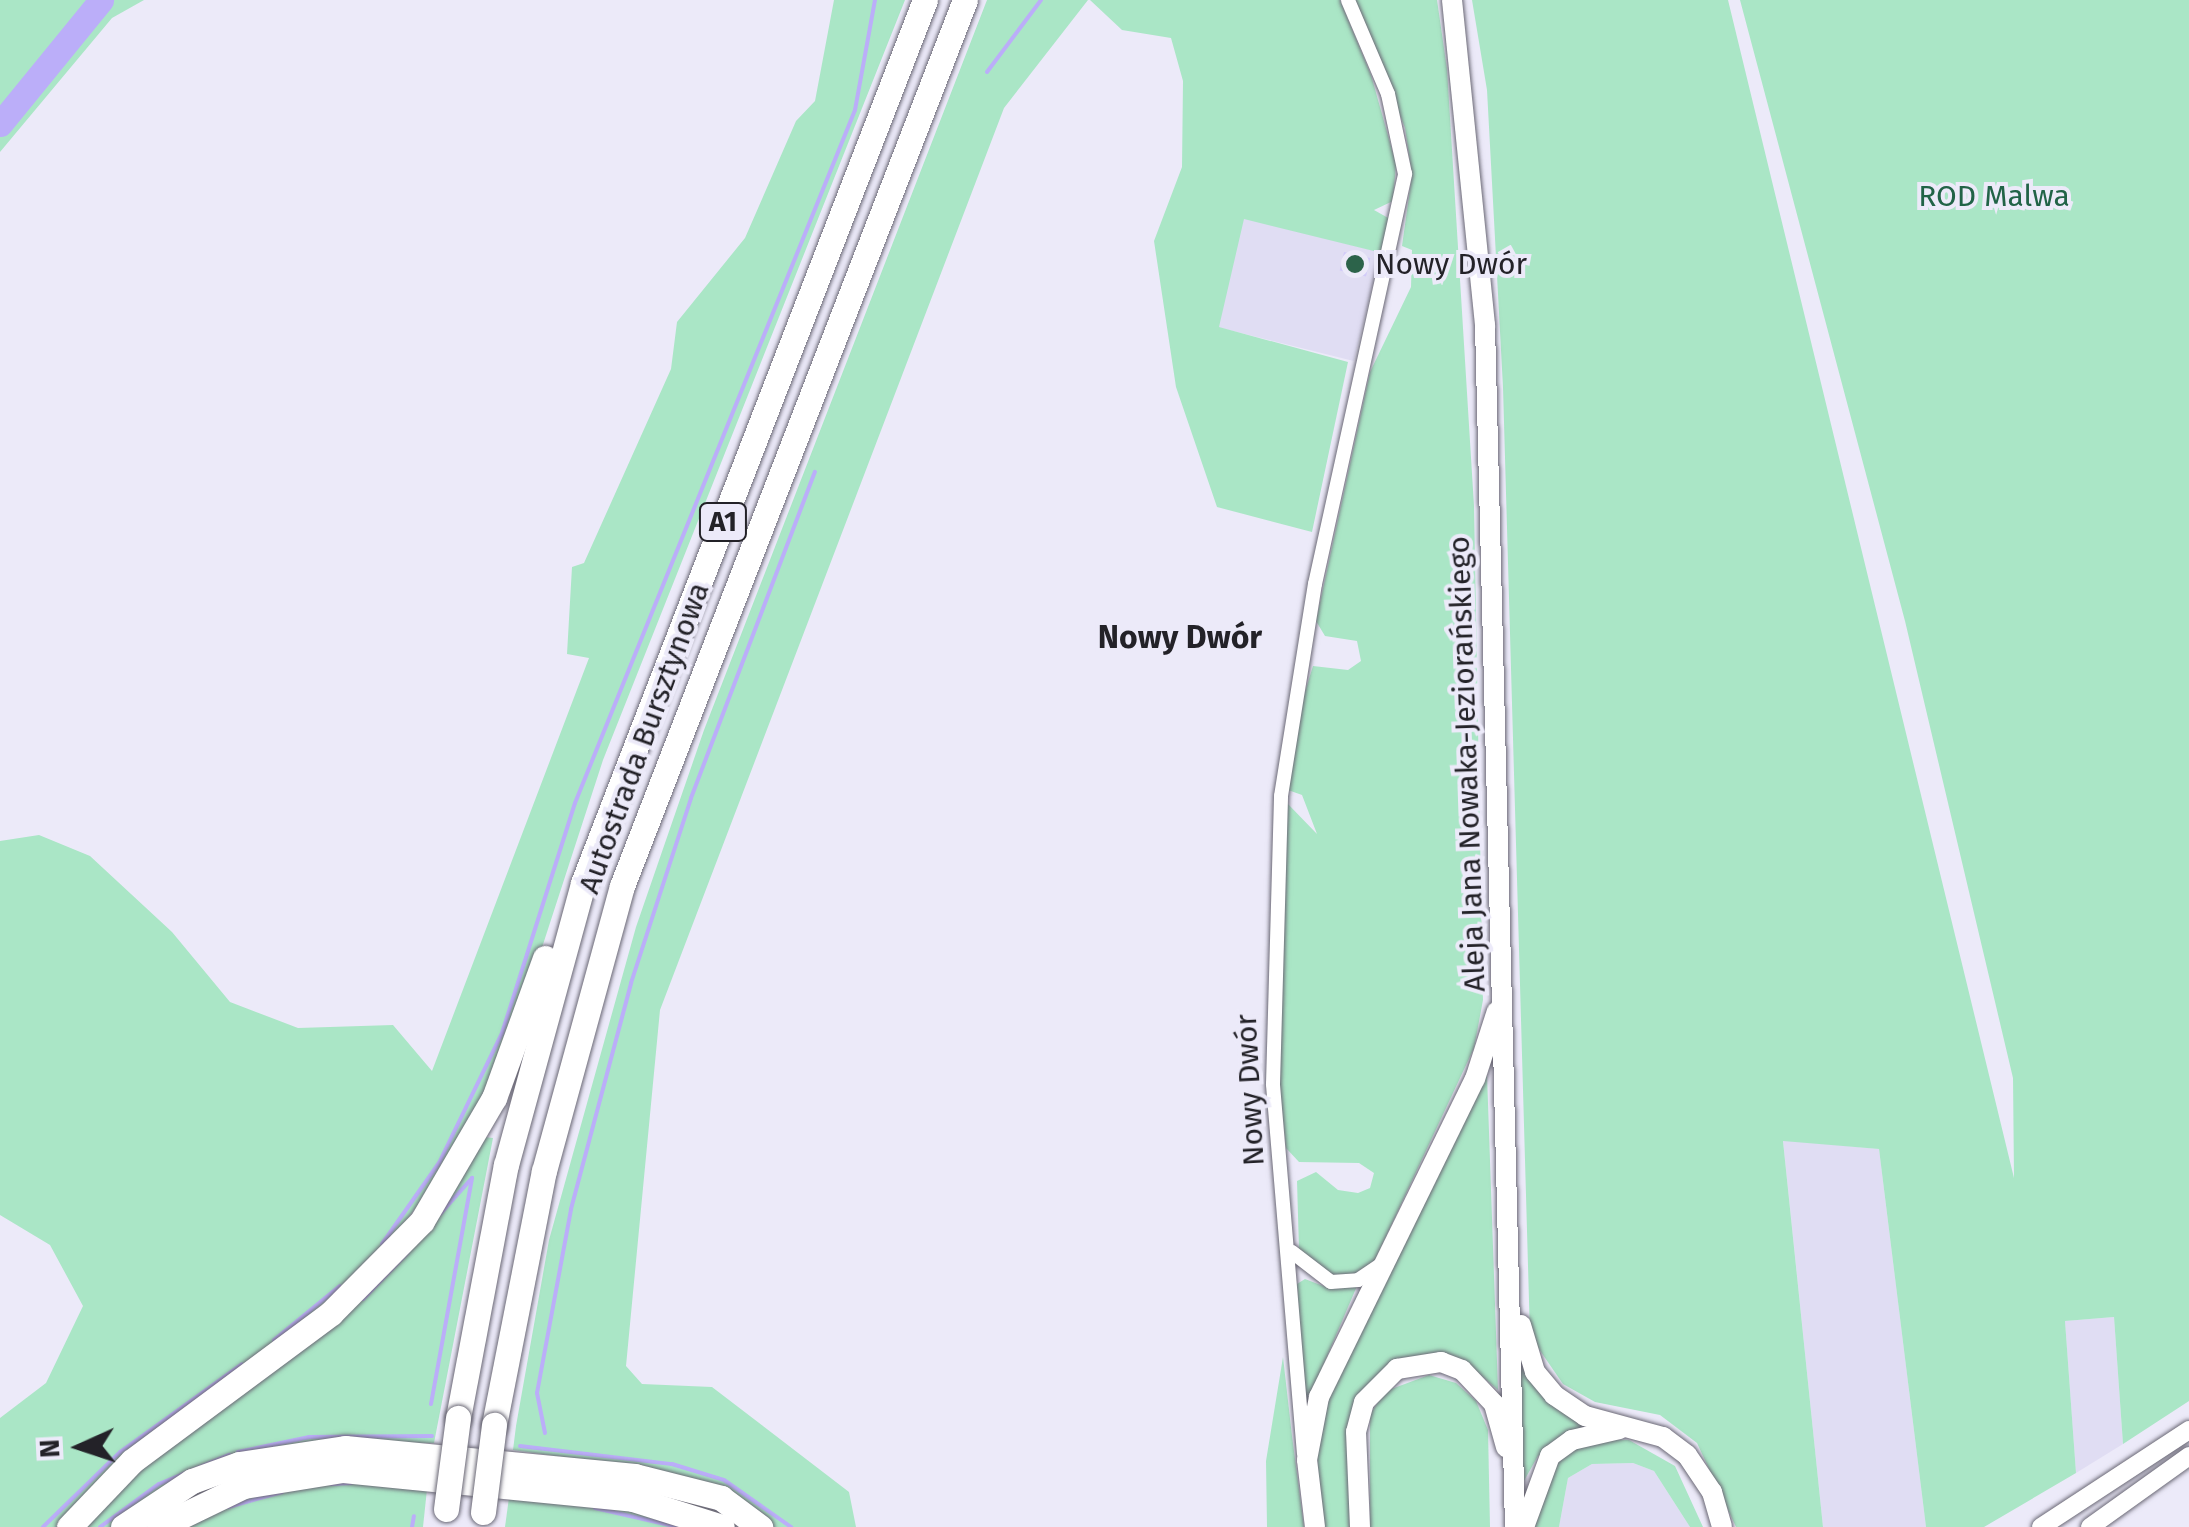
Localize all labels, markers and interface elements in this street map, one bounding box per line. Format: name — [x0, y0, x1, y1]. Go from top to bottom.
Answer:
park label: ROD Malwa — [1918, 178, 2070, 214]
place label: Nowy Dwór — [1375, 246, 1527, 282]
marker: Nowy Dwór — [1344, 253, 1366, 275]
road number: A1 — [698, 499, 748, 545]
street label: Aleja Jana Nowaka-Jeziorańskiego — [1441, 535, 1493, 993]
street label: Autostrada Bursztynowa — [571, 578, 717, 898]
district label: Nowy Dwór — [1098, 618, 1262, 656]
street label: Nowy Dwór — [1228, 1013, 1272, 1167]
north arrow — [30, 1397, 130, 1497]
text: N — [33, 1438, 67, 1459]

